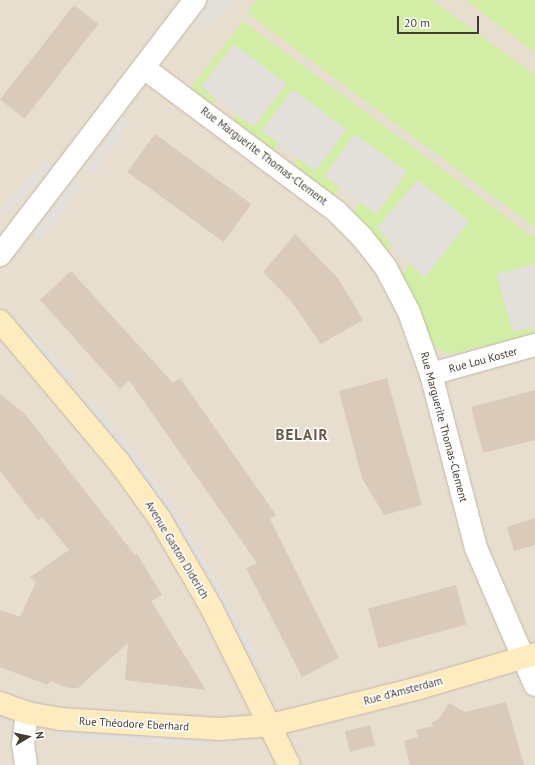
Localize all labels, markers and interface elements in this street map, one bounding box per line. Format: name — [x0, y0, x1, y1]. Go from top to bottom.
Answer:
scale bar — [399, 8, 481, 34]
text: 20 m — [404, 15, 430, 30]
street label: Rue Marguerite Thomas-Clement — [198, 104, 330, 208]
street label: Rue Lou Koster — [447, 345, 519, 375]
street label: Rue Marguerite Thomas-Clement — [418, 350, 470, 504]
district label: BELAIR — [276, 426, 328, 444]
street label: Avenue Gaston Diderich — [143, 499, 211, 601]
street label: Rue d'Amsterdam — [362, 674, 444, 708]
street label: Rue Théodore Eberhard — [78, 715, 190, 733]
north arrow — [8, 717, 48, 757]
text: N — [32, 730, 47, 740]

